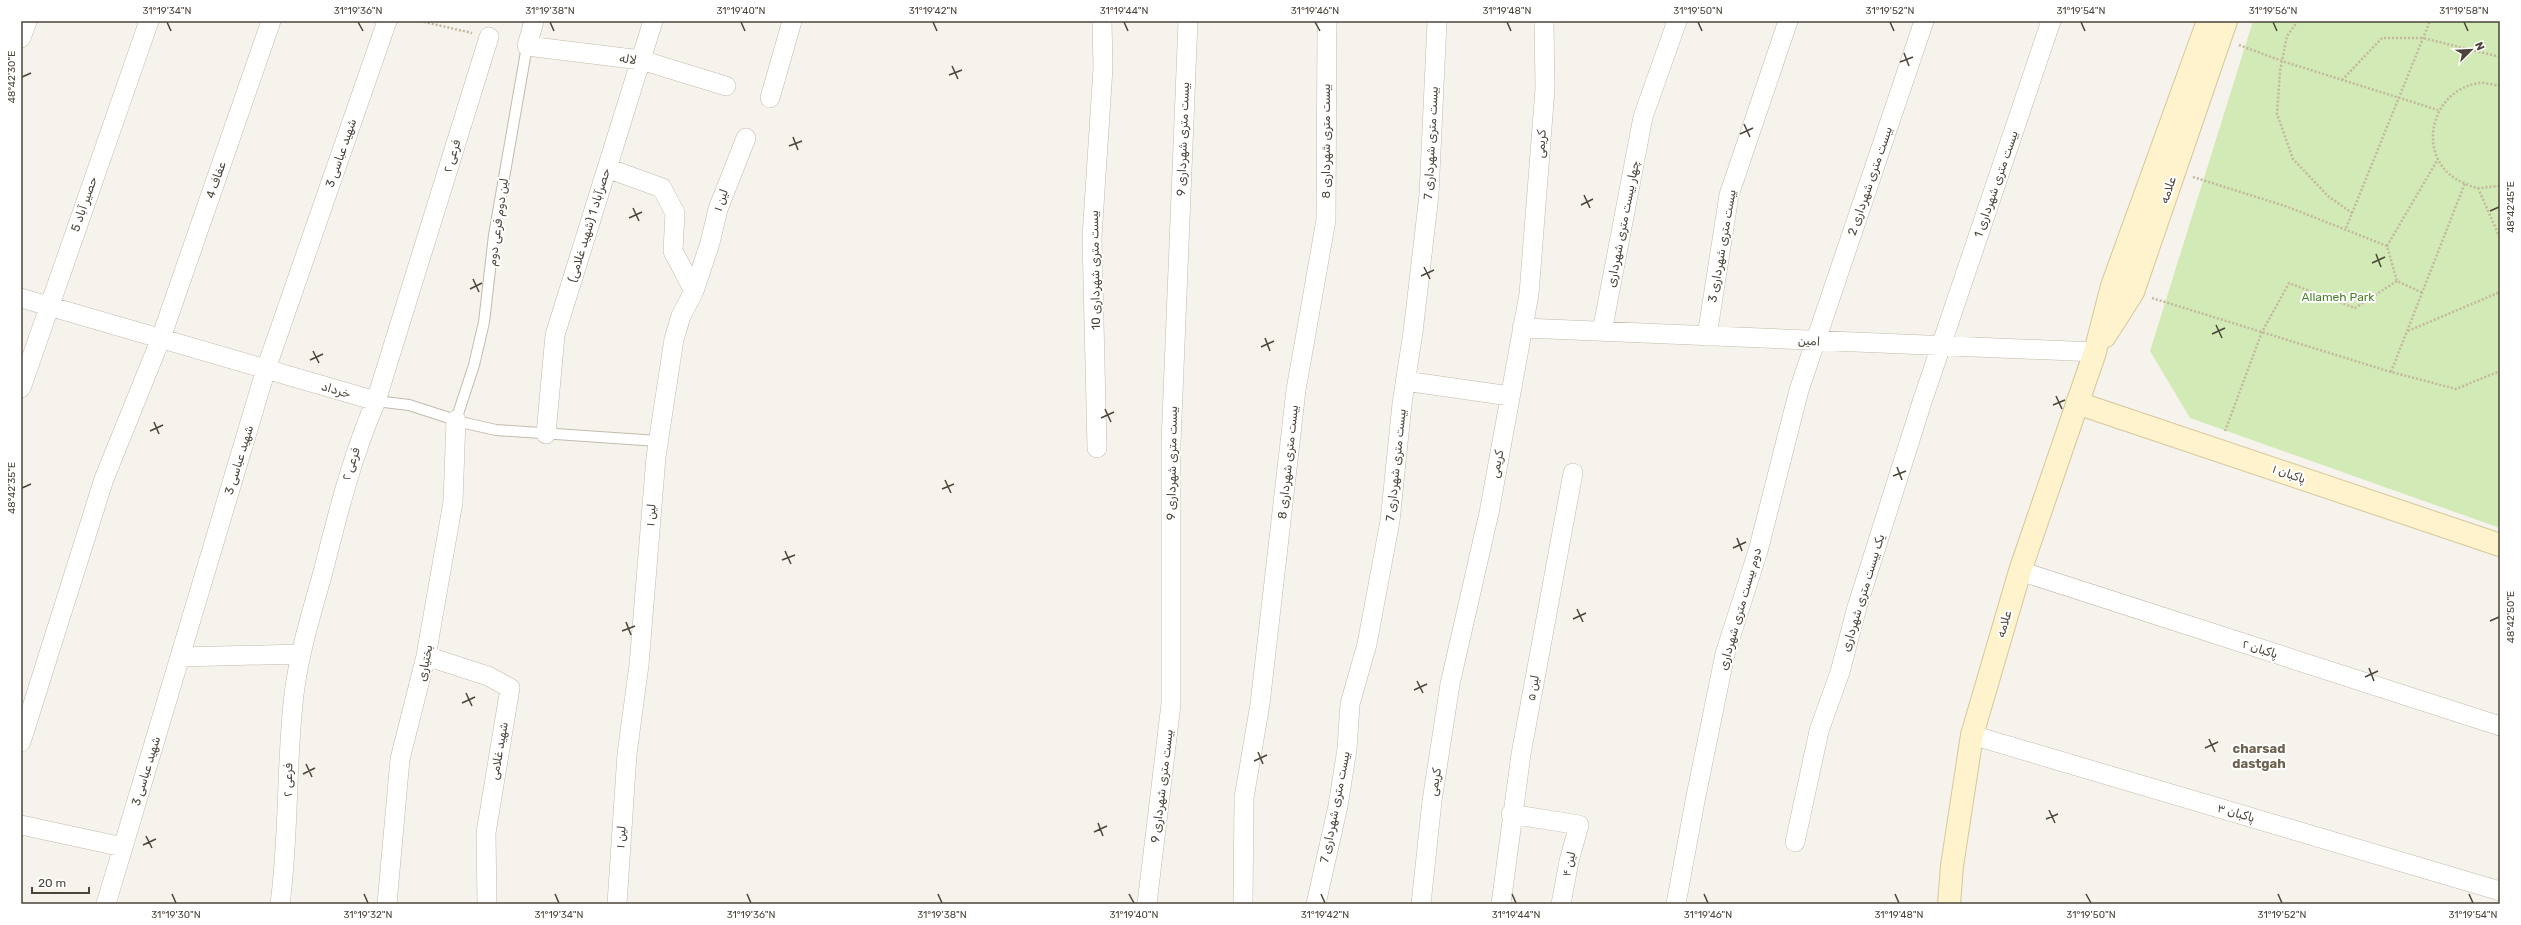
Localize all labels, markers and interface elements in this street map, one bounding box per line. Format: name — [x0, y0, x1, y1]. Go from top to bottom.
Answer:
text: 31°19'34"N — [142, 5, 192, 17]
text: 31°19'36"N — [334, 5, 382, 17]
text: 31°19'38"N — [525, 5, 575, 17]
text: 31°19'40"N — [716, 5, 766, 17]
text: 31°19'42"N — [909, 5, 957, 17]
text: 31°19'44"N — [1100, 5, 1148, 17]
text: 31°19'46"N — [1291, 5, 1339, 17]
text: 31°19'48"N — [1482, 5, 1532, 17]
text: 31°19'50"N — [1673, 5, 1723, 17]
text: 31°19'52"N — [1866, 5, 1914, 17]
text: 31°19'54"N — [2057, 5, 2106, 17]
text: 31°19'56"N — [2249, 5, 2297, 17]
text: 31°19'58"N — [2439, 5, 2489, 17]
north arrow — [2451, 30, 2491, 70]
text: N — [2472, 40, 2487, 52]
text: 48°42'30"E — [6, 51, 18, 103]
street label: لاله — [618, 51, 638, 67]
street label: بیست متری شهرداری 9 — [1174, 82, 1193, 196]
street label: بیست متری شهرداری 8 — [1319, 84, 1334, 198]
street label: بیست متری شهرداری 7 — [1421, 86, 1442, 200]
street label: شهید عباسی 3 — [323, 117, 360, 190]
street label: بیست متری شهرداری 2 — [1845, 125, 1896, 238]
street label: کریمی — [1533, 129, 1550, 159]
street label: بیست متری شهرداری 1 — [1971, 129, 2022, 240]
street label: ۲ فرعی — [440, 137, 465, 175]
street label: عفاف 4 — [203, 159, 229, 200]
street label: چهار بیست متری شهرداری — [1604, 159, 1643, 289]
street label: حصرآباد 1 (شهید غلامی) — [565, 166, 614, 284]
street label: حصیر آباد 5 — [68, 174, 101, 234]
street label: علامه — [2157, 174, 2179, 205]
street label: لین دوم فرعی دوم — [485, 177, 513, 267]
text: 48°42'45"E — [2505, 181, 2517, 233]
street label: لین ۱ — [711, 187, 731, 213]
street label: بیست متری شهرداری 3 — [1705, 188, 1740, 304]
street label: بیست متری شهرداری 10 — [1087, 210, 1104, 330]
park label: Allameh Park — [2301, 290, 2375, 304]
street label: امین — [1797, 333, 1821, 349]
street label: خرداد — [319, 379, 352, 402]
street label: بیست متری شهرداری 8 — [1275, 404, 1302, 520]
street label: بیست متری شهرداری 9 — [1164, 406, 1181, 520]
street label: بیست متری شهرداری 7 — [1383, 408, 1410, 522]
street label: شهید عباسی 3 — [222, 424, 257, 497]
street label: ۲ فرعی — [339, 445, 364, 483]
street label: کریمی — [1488, 448, 1507, 479]
text: 48°42'35"E — [6, 462, 18, 514]
street label: پاکبان ۱ — [2270, 462, 2307, 487]
street label: لین ۱ — [643, 503, 659, 527]
street label: یک بیست متری شهرداری — [1838, 532, 1889, 654]
street label: دوم بیست متری شهرداری — [1716, 546, 1766, 672]
text: 48°42'50"E — [2505, 591, 2517, 643]
street label: علامه — [1994, 608, 2015, 639]
street label: پاکبان ۲ — [2240, 637, 2280, 662]
street label: بختیاری — [415, 644, 436, 683]
street label: لین ۵ — [1524, 674, 1542, 702]
street label: شهید غلامی — [487, 721, 512, 781]
street label: بیست متری شهرداری 9 — [1148, 728, 1177, 844]
street label: شهید عباسی 3 — [129, 735, 164, 808]
district label: charsad dastgah — [2232, 741, 2286, 771]
street label: بیست متری شهرداری 7 — [1317, 750, 1354, 864]
street label: ۲ فرعی — [281, 763, 296, 797]
street label: کریمی — [1426, 766, 1445, 797]
street label: پاکبان ۳ — [2215, 801, 2256, 826]
street label: لین ۱ — [613, 825, 629, 849]
street label: لین ۴ — [1559, 850, 1579, 878]
scale bar — [32, 869, 89, 895]
text: 20 m — [38, 876, 66, 890]
text: 31°19'30"N — [151, 909, 201, 921]
text: 31°19'32"N — [344, 909, 393, 921]
text: 31°19'34"N — [534, 909, 584, 921]
text: 31°19'36"N — [727, 909, 775, 921]
text: 31°19'38"N — [917, 909, 967, 921]
text: 31°19'40"N — [1109, 909, 1159, 921]
text: 31°19'42"N — [1301, 909, 1349, 921]
text: 31°19'44"N — [1492, 909, 1540, 921]
text: 31°19'46"N — [1684, 909, 1732, 921]
text: 31°19'48"N — [1874, 909, 1924, 921]
text: 31°19'50"N — [2066, 909, 2116, 921]
text: 31°19'52"N — [2258, 909, 2306, 921]
text: 31°19'54"N — [2449, 909, 2498, 921]

